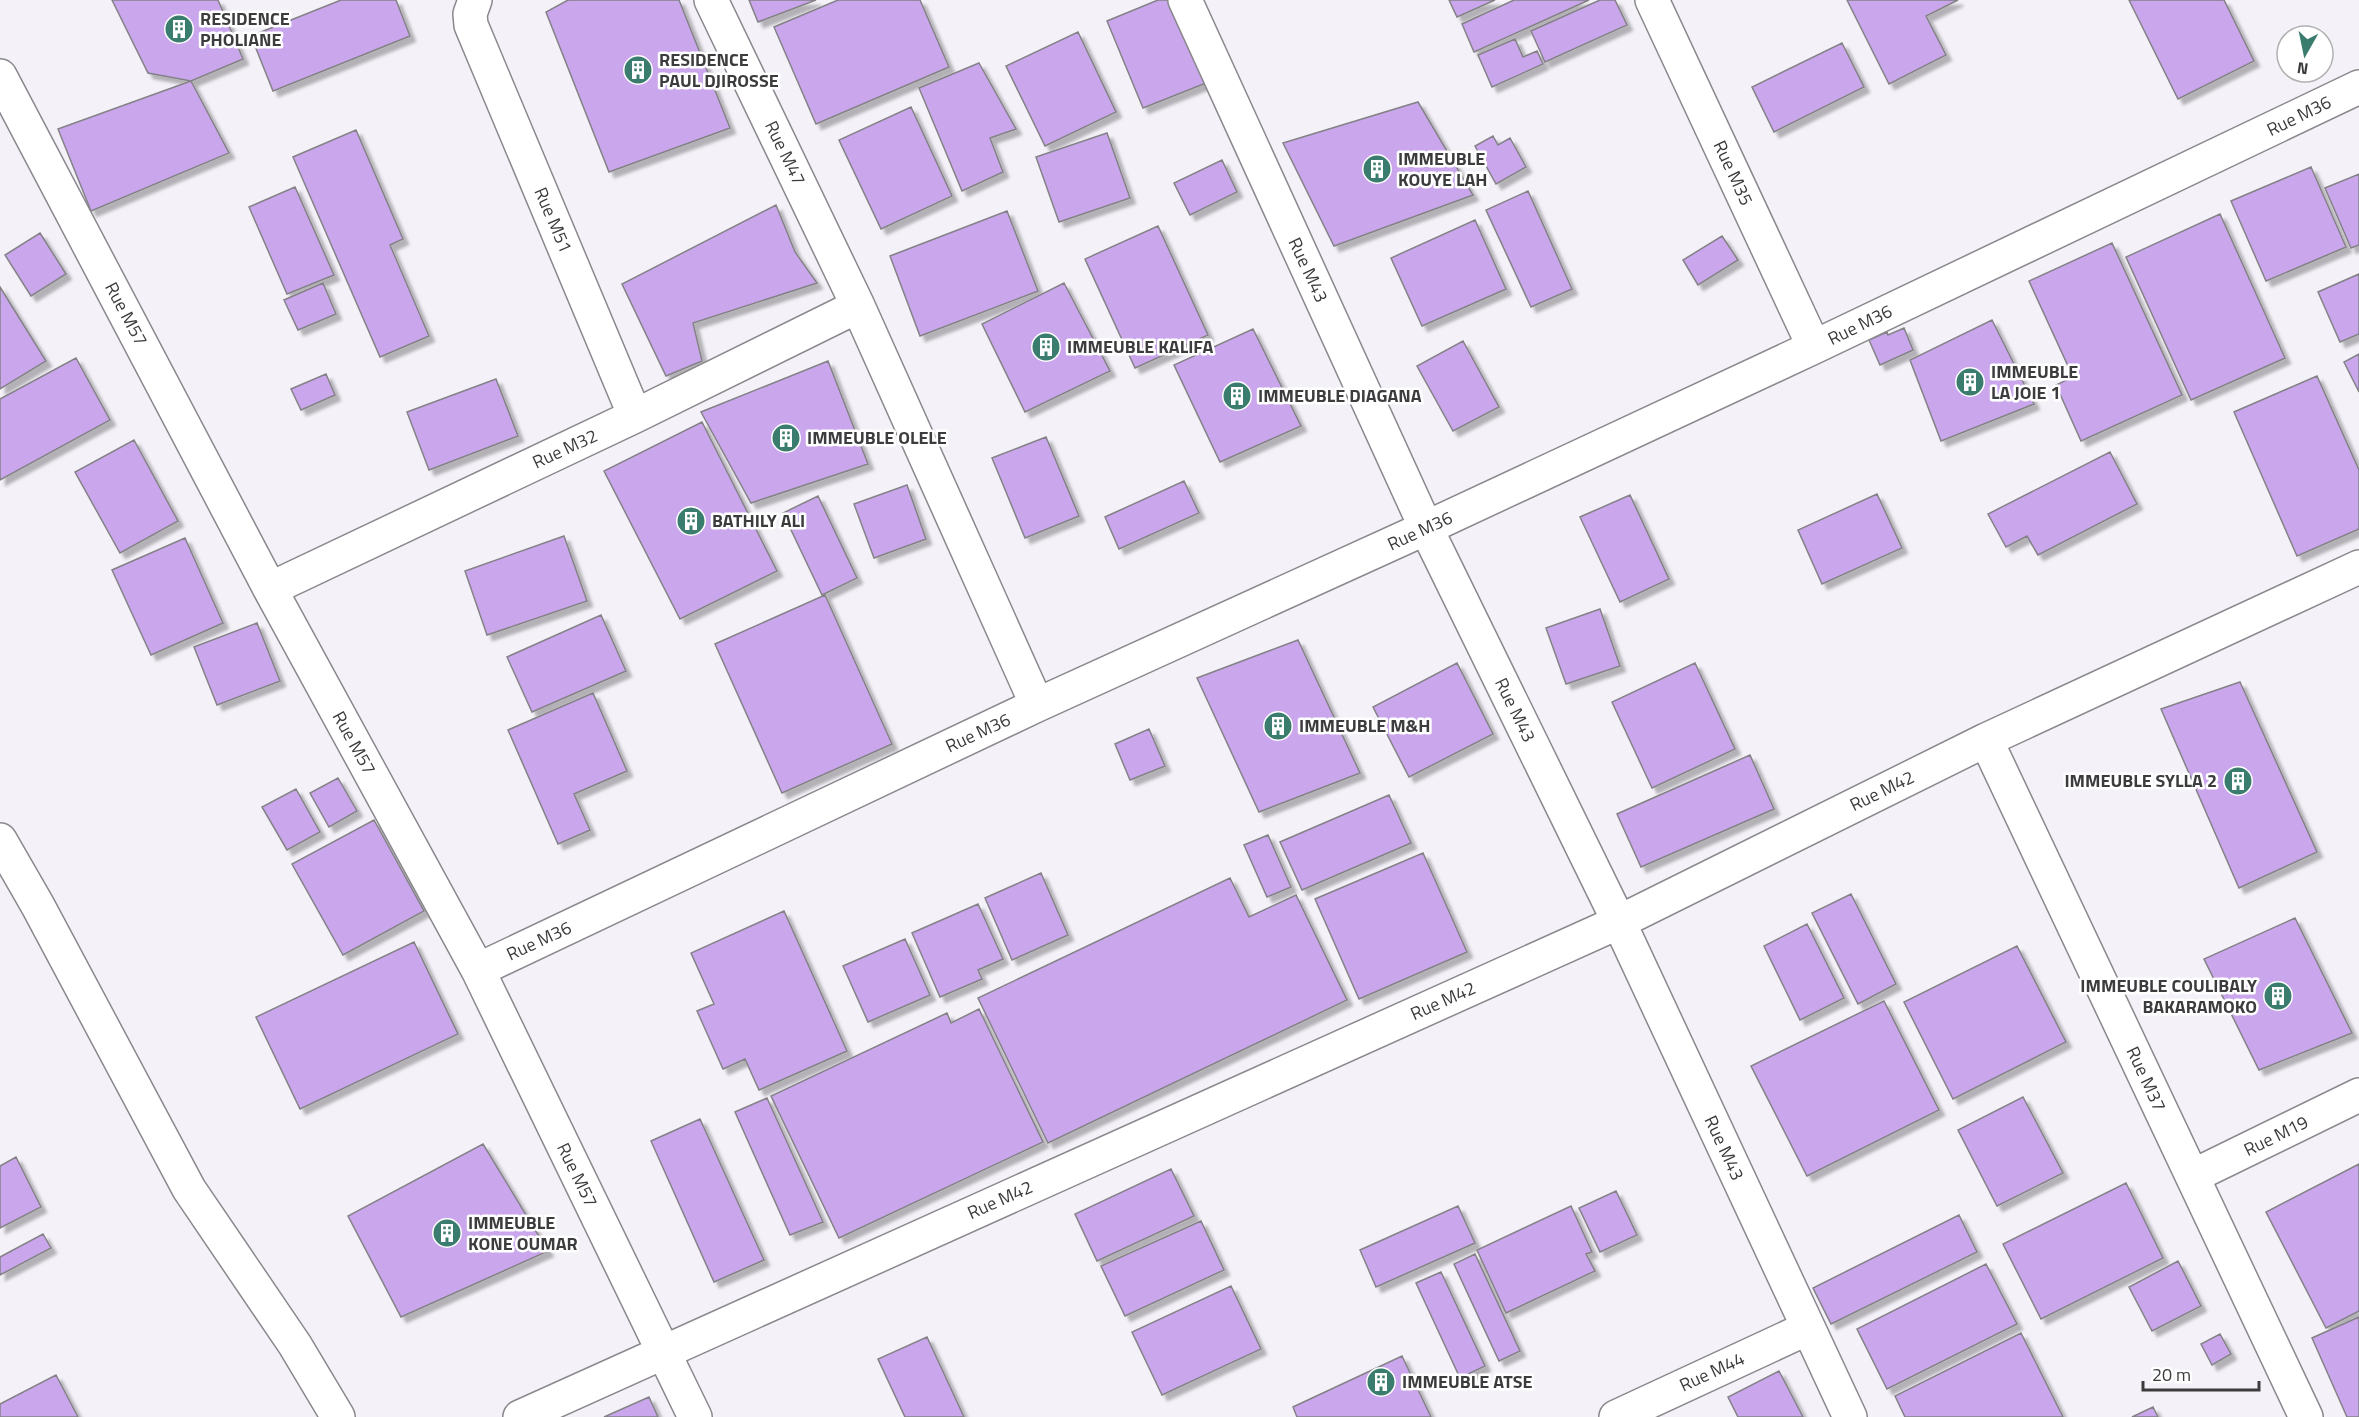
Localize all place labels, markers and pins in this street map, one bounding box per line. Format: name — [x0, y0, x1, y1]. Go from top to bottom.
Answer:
place label: RESIDENCE PHOLIANE — [200, 5, 290, 53]
building icon: RESIDENCE PHOLIANE — [163, 13, 195, 45]
place label: RESIDENCE PAUL DJIROSSE — [659, 46, 779, 94]
building icon: RESIDENCE PAUL DJIROSSE — [622, 54, 654, 86]
place label: IMMEUBLE KOUYE LAH — [1398, 145, 1488, 193]
building icon: IMMEUBLE KOUYE LAH — [1361, 153, 1393, 185]
building icon: IMMEUBLE KALIFA — [1030, 331, 1062, 363]
place label: IMMEUBLE KALIFA — [1067, 333, 1214, 360]
place label: IMMEUBLE LA JOIE 1 — [1991, 358, 2078, 406]
building icon: IMMEUBLE LA JOIE 1 — [1954, 366, 1986, 398]
building icon: IMMEUBLE DIAGANA — [1221, 380, 1253, 412]
place label: IMMEUBLE DIAGANA — [1258, 382, 1422, 409]
building icon: IMMEUBLE OLELE — [770, 422, 802, 454]
place label: IMMEUBLE OLELE — [807, 424, 947, 451]
building icon: BATHILY ALI — [675, 505, 707, 537]
place label: BATHILY ALI — [712, 507, 805, 534]
building icon: IMMEUBLE M&H — [1262, 710, 1294, 742]
place label: IMMEUBLE M&H — [1299, 712, 1430, 739]
building icon: IMMEUBLE SYLLA 2 — [2222, 765, 2254, 797]
place label: IMMEUBLE SYLLA 2 — [2064, 767, 2217, 794]
place label: IMMEUBLE COULIBALY BAKARAMOKO — [2080, 972, 2258, 1020]
building icon: IMMEUBLE COULIBALY BAKARAMOKO — [2262, 980, 2294, 1012]
place label: IMMEUBLE KONE OUMAR — [468, 1209, 578, 1257]
building icon: IMMEUBLE KONE OUMAR — [431, 1217, 463, 1249]
building icon: IMMEUBLE ATSE — [1365, 1366, 1397, 1398]
place label: IMMEUBLE ATSE — [1402, 1368, 1533, 1395]

